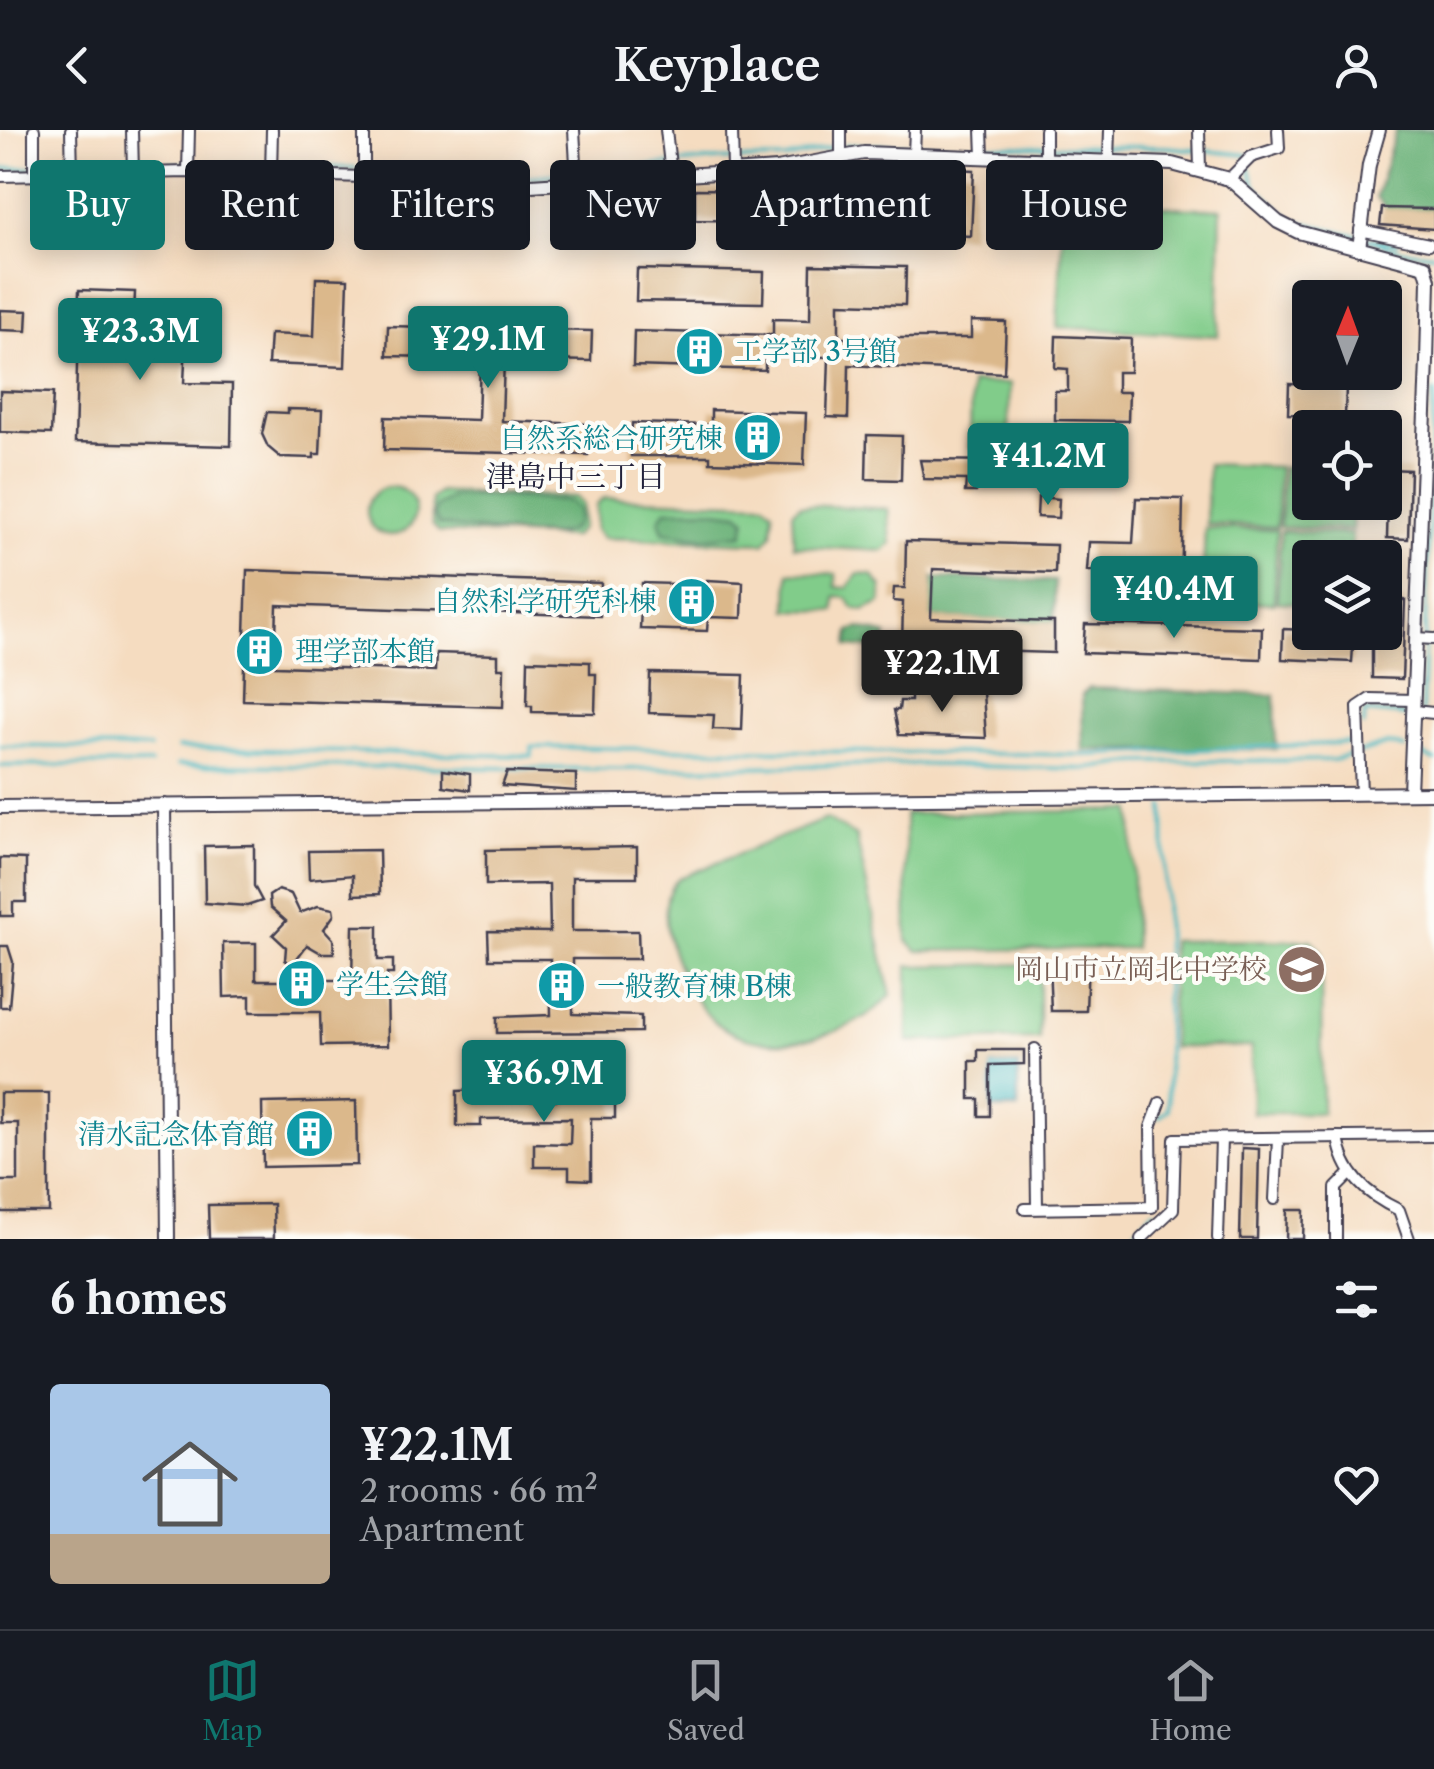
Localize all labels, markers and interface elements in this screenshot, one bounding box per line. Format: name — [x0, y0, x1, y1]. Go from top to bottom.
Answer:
text: Keyplace — [613, 37, 821, 93]
icon: back — [50, 38, 105, 93]
icon: person — [1329, 38, 1384, 93]
chip: Buy — [30, 160, 165, 250]
chip: Rent — [185, 160, 334, 250]
chip: Filters — [354, 160, 530, 250]
chip: New — [550, 160, 696, 250]
chip: Apartment — [716, 160, 966, 250]
chip: House — [986, 160, 1163, 250]
north arrow — [1292, 280, 1402, 390]
map controls — [1292, 280, 1402, 650]
pin: ¥23.3M — [59, 298, 221, 383]
pin: ¥29.1M — [407, 306, 569, 391]
text: ¥23.3M — [80, 311, 200, 350]
text: ¥29.1M — [430, 319, 546, 358]
building icon: 工学部 3号館 — [673, 325, 725, 377]
place label: 工学部 3号館 — [734, 334, 897, 368]
button: locate — [1292, 410, 1402, 520]
building icon: 自然系総合研究棟 — [732, 412, 784, 464]
place label: 自然系総合研究棟 — [499, 421, 723, 455]
pin: ¥41.2M — [967, 423, 1129, 508]
text: ¥41.2M — [989, 436, 1107, 475]
district label: 津島中三丁目 — [486, 458, 666, 495]
button: layers — [1292, 540, 1402, 650]
pin: ¥40.4M — [1093, 556, 1255, 641]
text: ¥40.4M — [1113, 569, 1235, 608]
building icon: 自然科学研究科棟 — [666, 575, 718, 627]
place label: 自然科学研究科棟 — [433, 584, 657, 618]
building icon: 理学部本館 — [234, 625, 286, 677]
pin: ¥22.1M — [861, 630, 1023, 715]
place label: 理学部本館 — [295, 634, 435, 668]
text: ¥22.1M — [884, 643, 1000, 682]
school or university icon: 岡山市立岡北中学校 — [1276, 943, 1328, 995]
place label: 岡山市立岡北中学校 — [1015, 952, 1267, 986]
building icon: 学生会館 — [275, 958, 327, 1010]
building icon: 一般教育棟 B棟 — [536, 960, 588, 1012]
place label: 学生会館 — [336, 967, 448, 1001]
place label: 一般教育棟 B棟 — [597, 969, 792, 1003]
pin: ¥36.9M — [463, 1040, 625, 1125]
text: ¥36.9M — [484, 1053, 604, 1092]
building icon: 清水記念体育館 — [283, 1108, 335, 1160]
place label: 清水記念体育館 — [78, 1117, 274, 1151]
icon: filters — [1329, 1272, 1384, 1327]
text: 6 homes — [50, 1273, 228, 1325]
text: ¥22.1M — [360, 1419, 514, 1471]
icon: home — [130, 1424, 250, 1544]
icon: heart — [1329, 1457, 1384, 1512]
text: 2 rooms · 66 m² — [360, 1471, 598, 1510]
text: Apartment — [360, 1510, 524, 1549]
tab: Map — [202, 1653, 262, 1747]
tab: Saved — [667, 1653, 745, 1747]
tab: Home — [1149, 1653, 1232, 1747]

